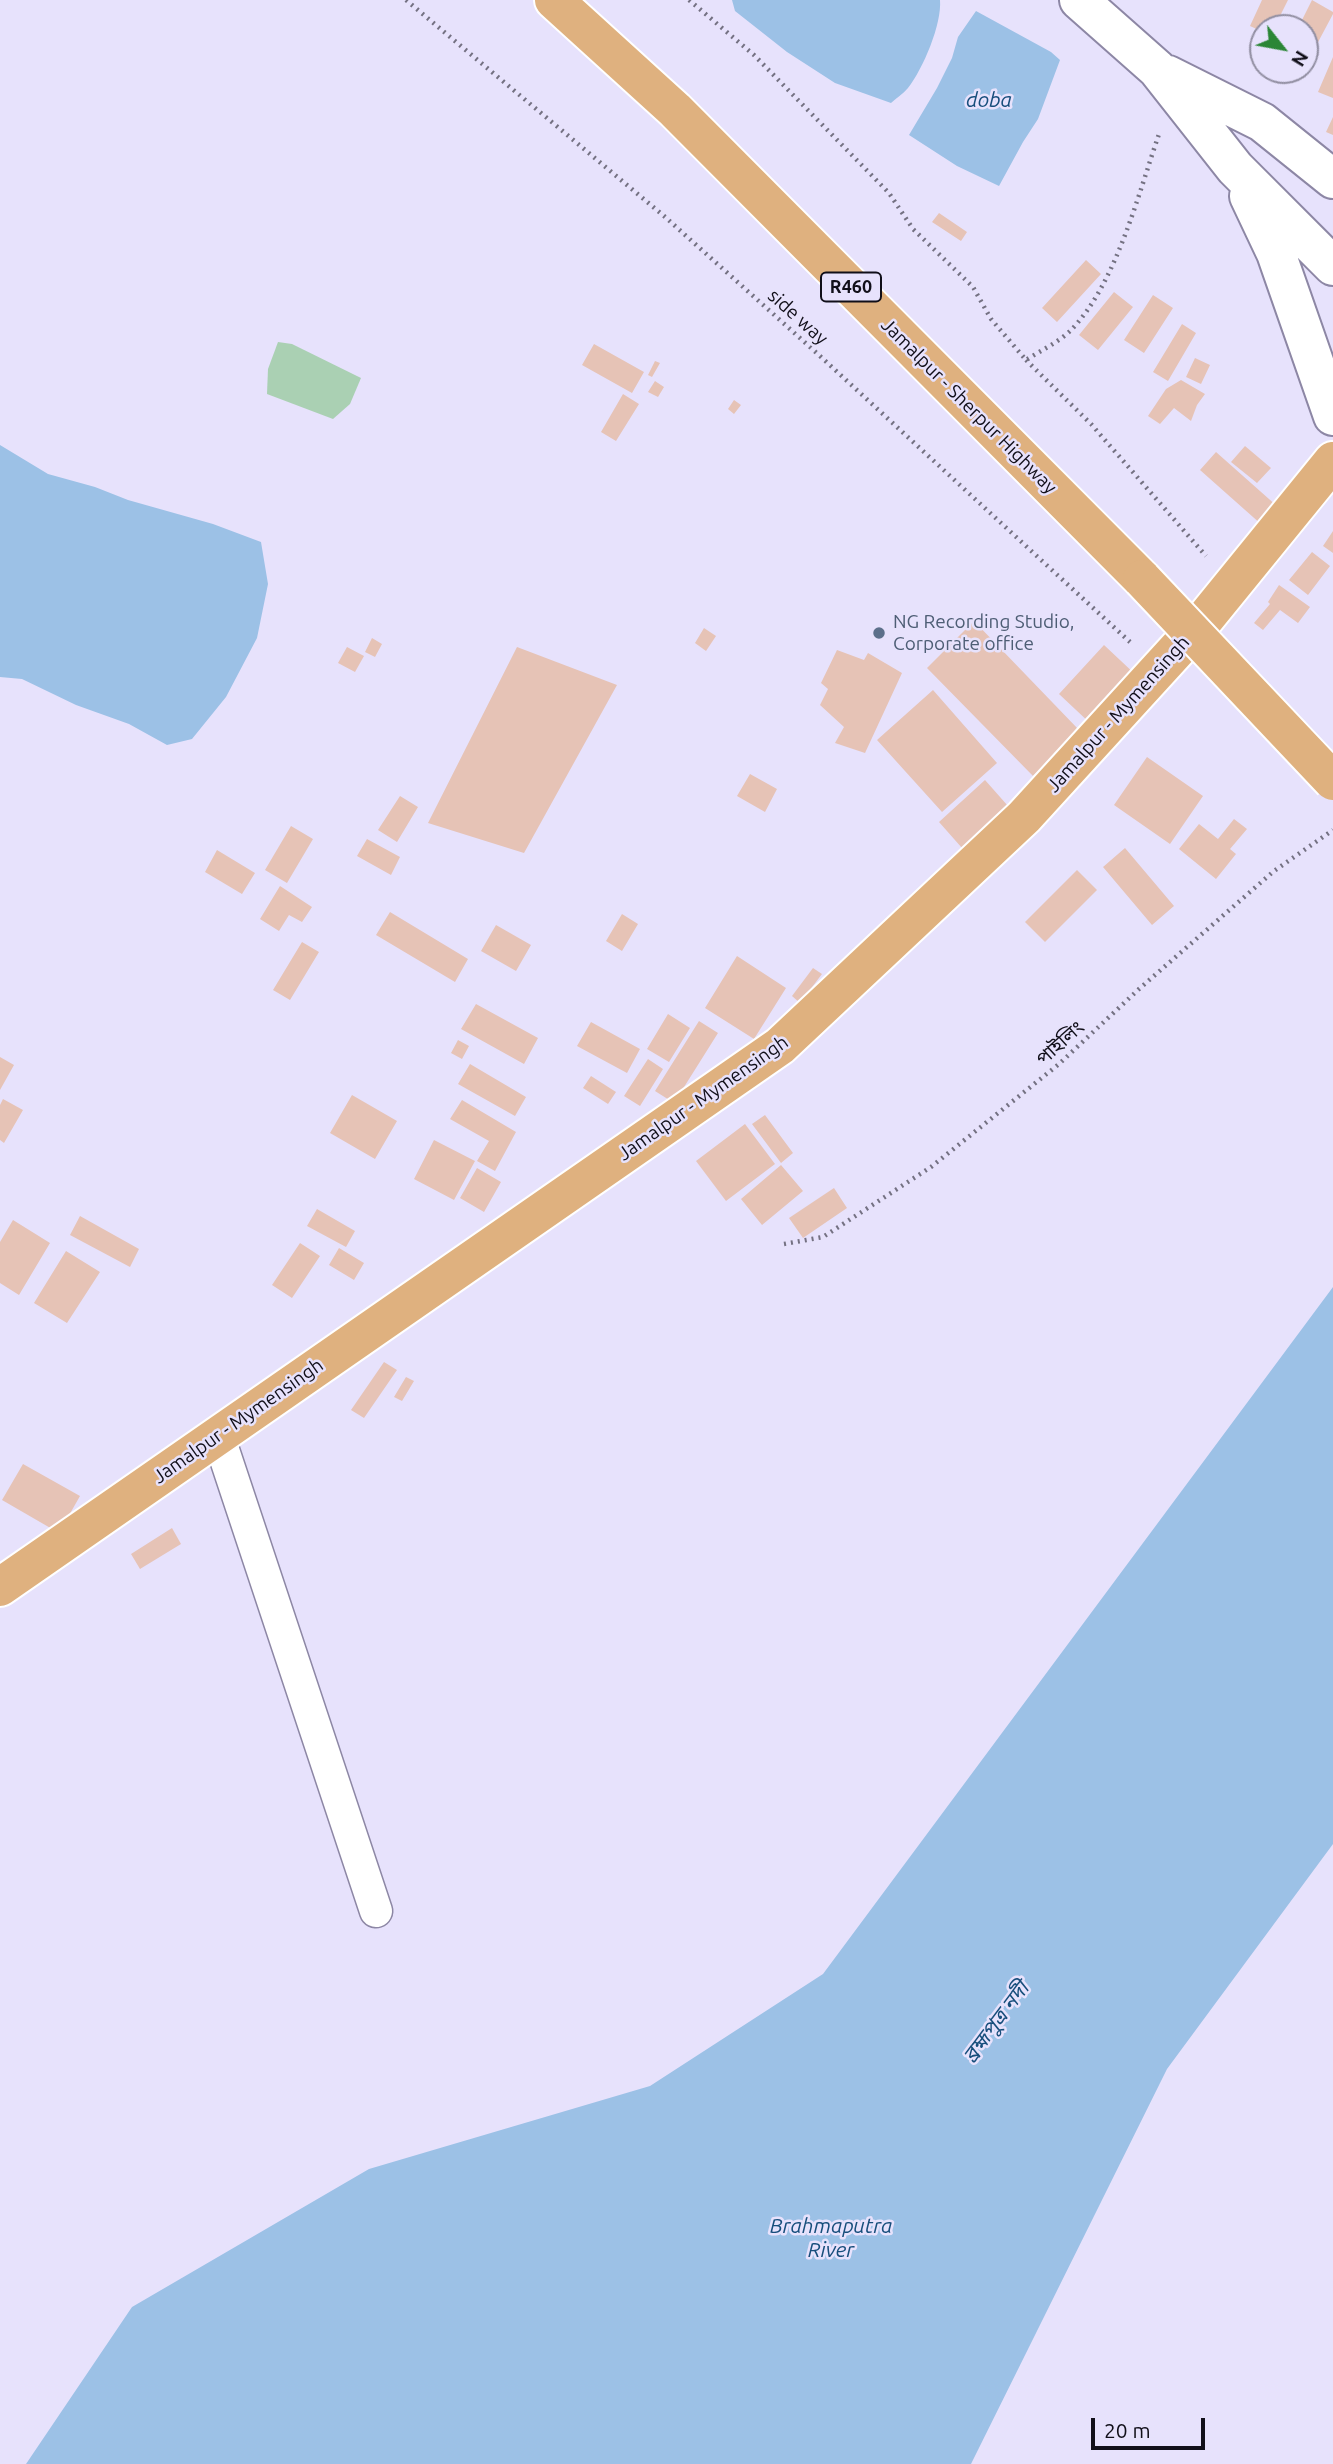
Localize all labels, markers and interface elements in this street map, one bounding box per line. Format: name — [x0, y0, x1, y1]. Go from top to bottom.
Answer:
north arrow — [1249, 14, 1319, 84]
text: N — [1287, 47, 1313, 71]
water label: doba — [966, 87, 1012, 113]
road number: R460 — [821, 272, 881, 302]
street label: side way — [763, 284, 833, 350]
street label: Jamalpur - Sherpur Highway — [876, 313, 1062, 499]
place label: NG Recording Studio, Corporate office — [893, 611, 1074, 655]
marker: NG Recording Studio, Corporate office — [871, 625, 887, 641]
street label: Jamalpur - Mymensingh — [1042, 631, 1194, 797]
street label: পাইলিং — [1032, 1016, 1088, 1070]
street label: Jamalpur - Mymensingh — [614, 1031, 792, 1165]
street label: Jamalpur - Mymensingh — [149, 1354, 327, 1488]
water label: ব্রহ্মপুত্র নদী — [958, 1977, 1034, 2067]
water label: Brahmaputra River — [770, 2213, 892, 2263]
scale bar — [1095, 2404, 1209, 2448]
text: 20 m — [1104, 2418, 1151, 2442]

